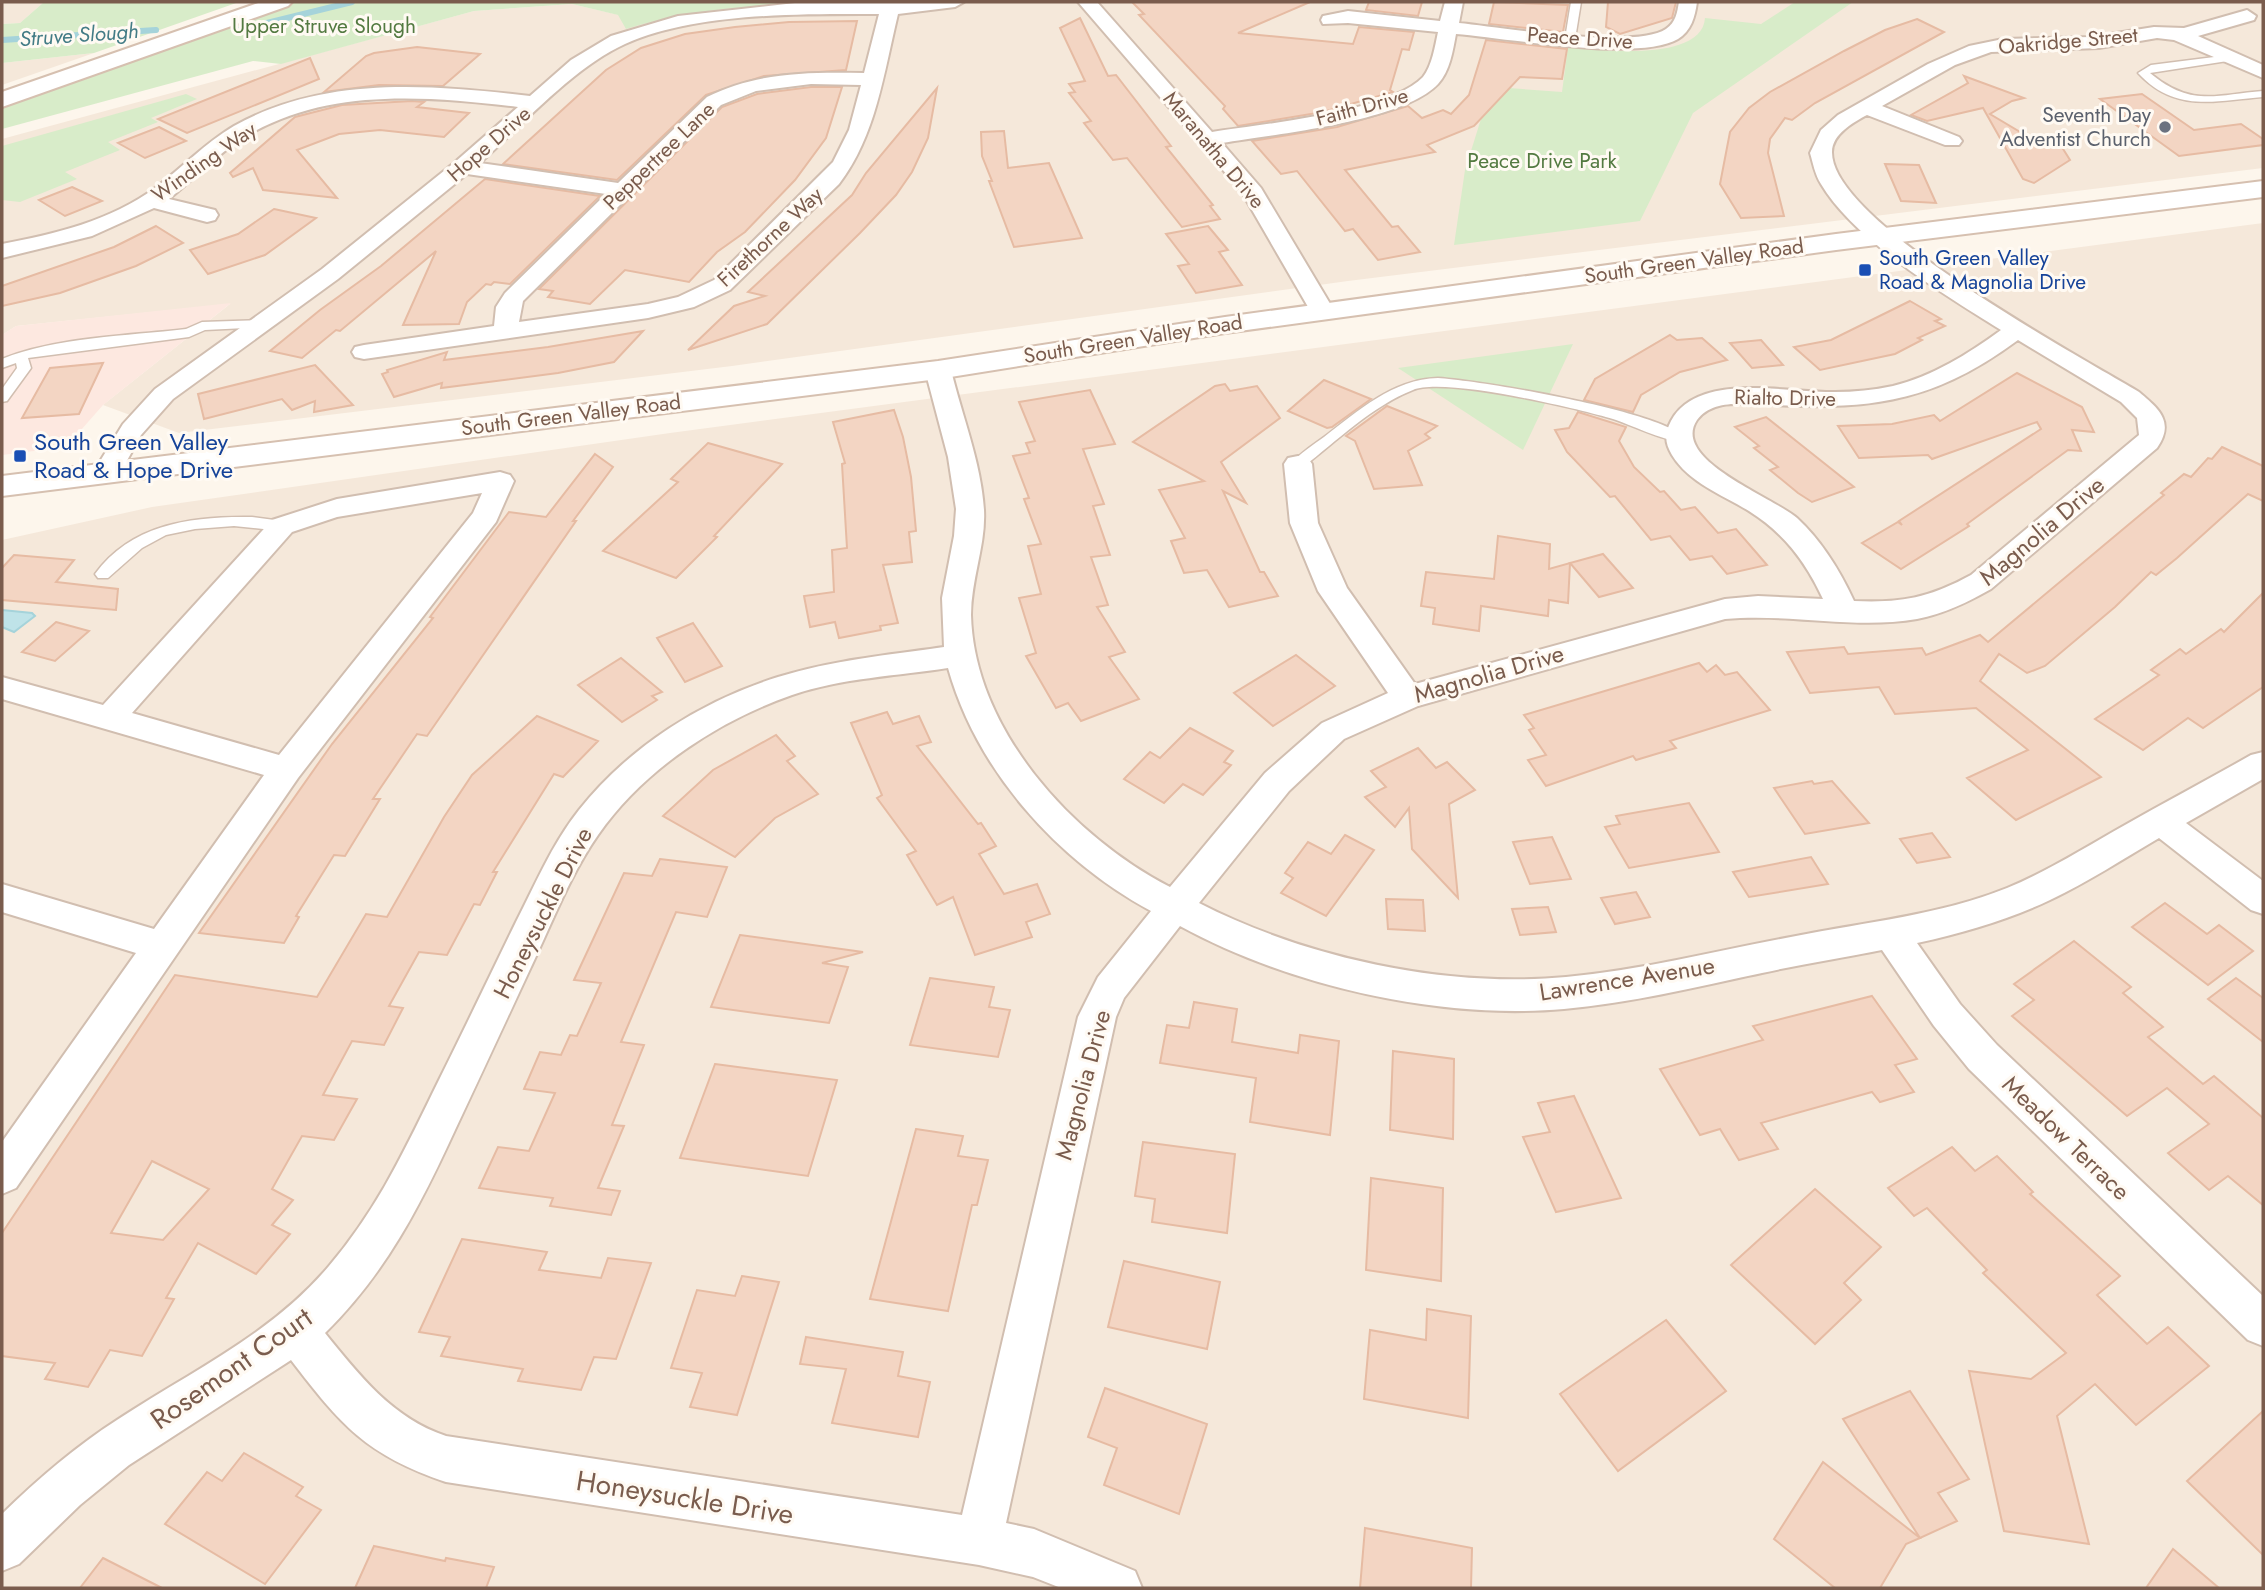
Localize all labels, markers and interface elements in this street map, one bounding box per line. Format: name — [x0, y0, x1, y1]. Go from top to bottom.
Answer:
park label: Upper Struve Slough — [232, 11, 416, 41]
water label: Struve Slough — [18, 16, 140, 54]
street label: Peace Drive — [1526, 19, 1634, 57]
street label: Oakridge Street — [1997, 20, 2139, 62]
street label: Faith Drive — [1312, 80, 1412, 134]
street label: Maranatha Drive — [1156, 85, 1272, 215]
street label: Peppertree Lane — [596, 95, 722, 217]
street label: Hope Drive — [441, 99, 538, 189]
place label: Seventh Day Adventist Church — [2000, 100, 2152, 154]
street label: Winding Way — [145, 114, 263, 209]
marker: Seventh Day Adventist Church — [2157, 119, 2173, 135]
park label: Peace Drive Park — [1467, 146, 1617, 176]
street label: Firethorne Way — [711, 180, 830, 294]
street label: South Green Valley Road — [1582, 231, 1806, 291]
place label: South Green Valley Road & Magnolia Drive — [1879, 243, 2086, 297]
marker: South Green Valley Road & Magnolia Drive — [1857, 262, 1873, 278]
street label: South Green Valley Road — [1021, 307, 1245, 371]
street label: Rialto Drive — [1734, 382, 1836, 414]
street label: South Green Valley Road — [459, 387, 683, 443]
place label: South Green Valley Road & Hope Drive — [34, 424, 233, 487]
marker: South Green Valley Road & Hope Drive — [12, 448, 28, 464]
street label: Magnolia Drive — [1971, 468, 2112, 594]
street label: Magnolia Drive — [1410, 635, 1568, 712]
street label: Honeysuckle Drive — [484, 821, 601, 1005]
street label: Lawrence Avenue — [1537, 947, 1717, 1010]
street label: Magnolia Drive — [1046, 1006, 1119, 1164]
street label: Meadow Terrace — [1994, 1067, 2138, 1208]
street label: Rosemont Court — [142, 1297, 321, 1439]
street label: Honeysuckle Drive — [573, 1460, 797, 1535]

